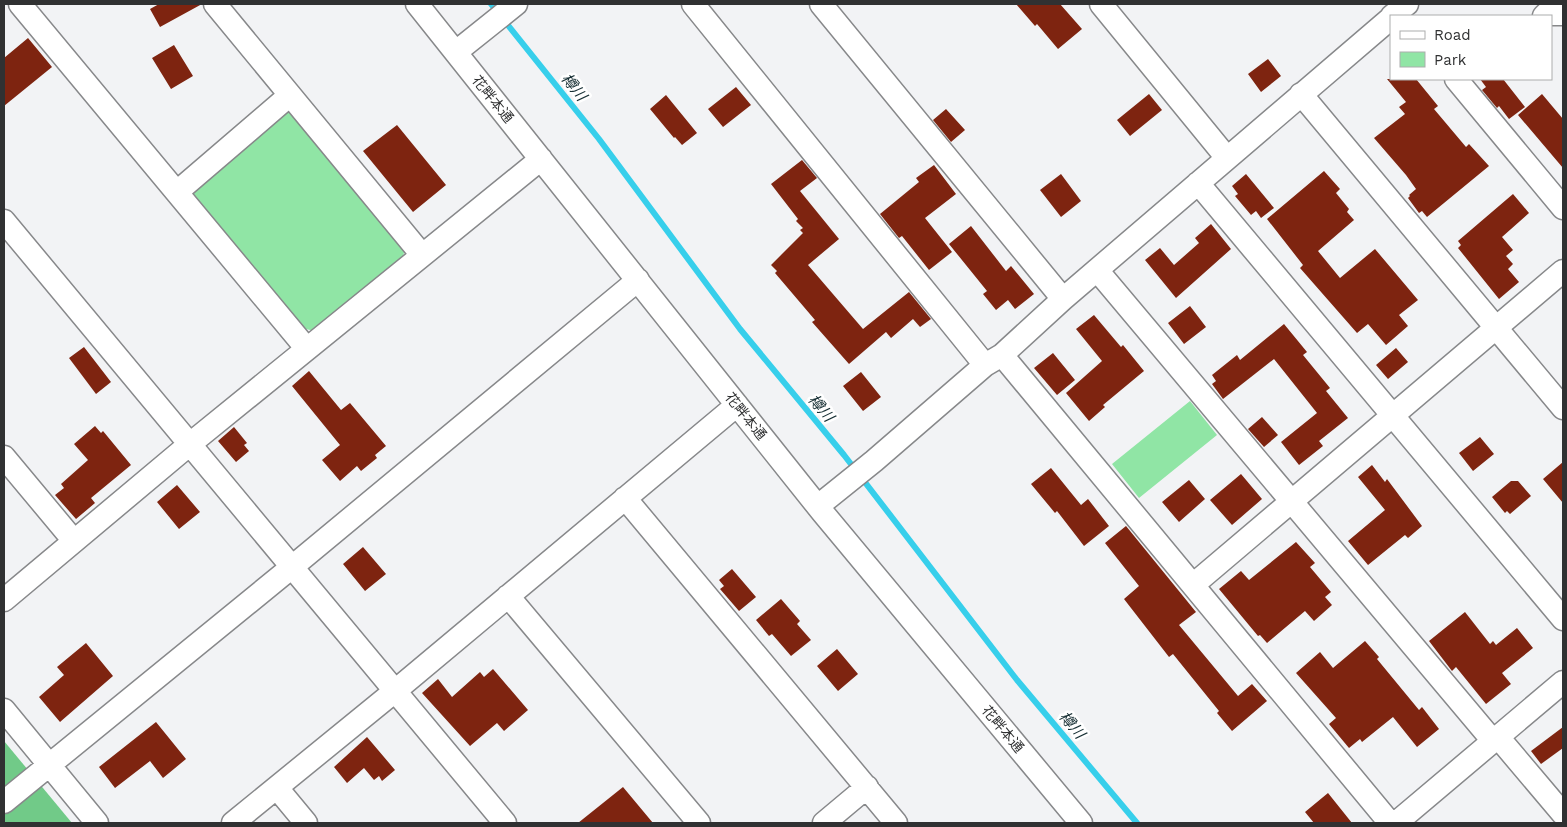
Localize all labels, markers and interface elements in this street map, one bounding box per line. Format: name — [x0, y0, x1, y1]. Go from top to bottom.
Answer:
legend — [1390, 15, 1552, 80]
text: Road — [1434, 26, 1471, 44]
text: Park — [1434, 51, 1467, 69]
water label: 樽川 — [558, 70, 592, 106]
street label: 花畔本通 — [469, 72, 517, 126]
street label: 花畔本通 — [722, 389, 770, 443]
water label: 樽川 — [804, 391, 839, 427]
street label: 花畔本通 — [979, 702, 1027, 756]
water label: 樽川 — [1055, 708, 1090, 744]

